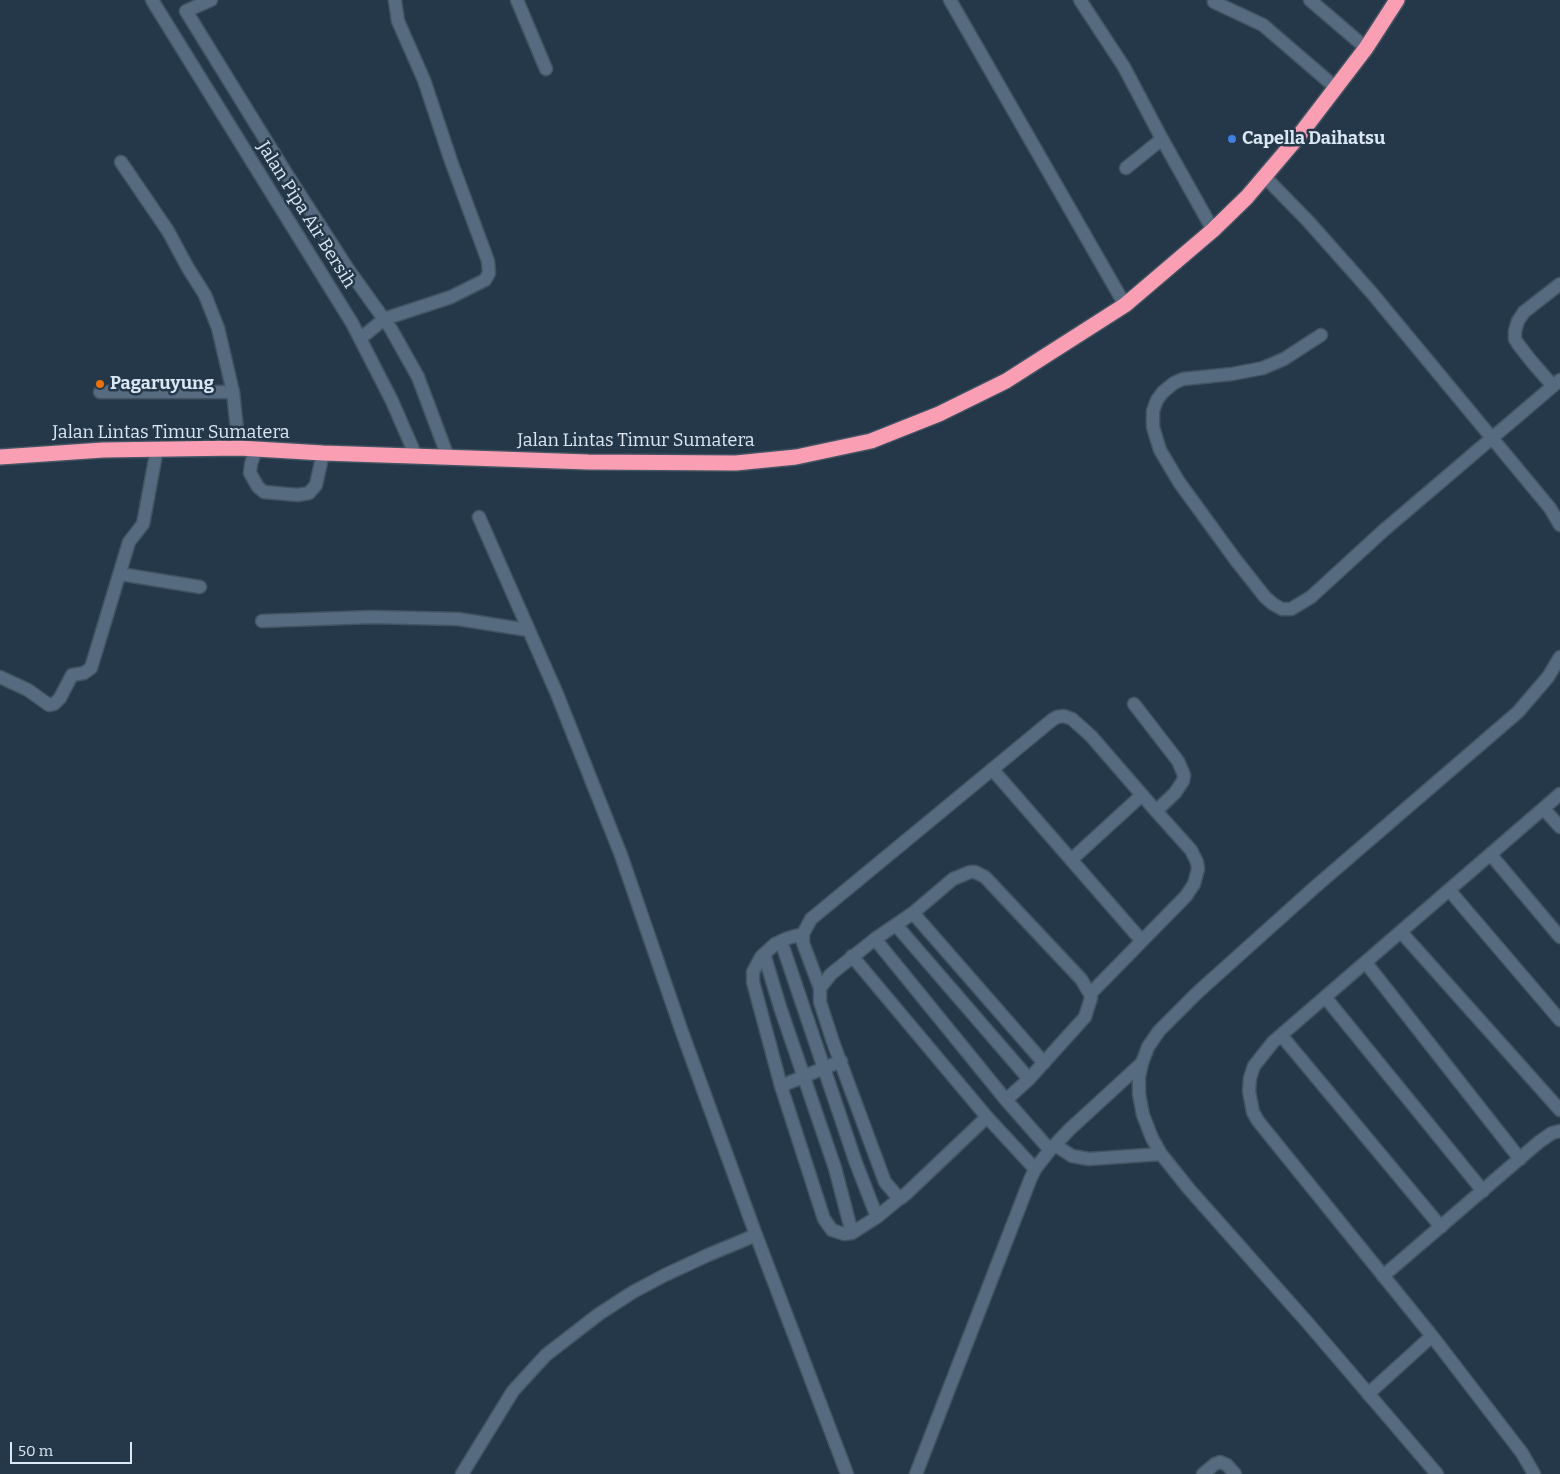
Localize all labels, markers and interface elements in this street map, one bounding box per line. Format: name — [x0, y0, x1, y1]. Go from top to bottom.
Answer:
place label: Capella Daihatsu — [1242, 128, 1385, 150]
marker: Capella Daihatsu — [1226, 133, 1238, 145]
street label: Jalan Pipa Air Bersih — [252, 138, 360, 292]
place label: Pagaruyung — [110, 373, 214, 395]
marker: Pagaruyung — [94, 378, 106, 390]
street label: Jalan Lintas Timur Sumatera — [52, 422, 290, 444]
street label: Jalan Lintas Timur Sumatera — [517, 430, 755, 452]
scale bar — [12, 1432, 135, 1464]
text: 50 m — [18, 1442, 53, 1460]

